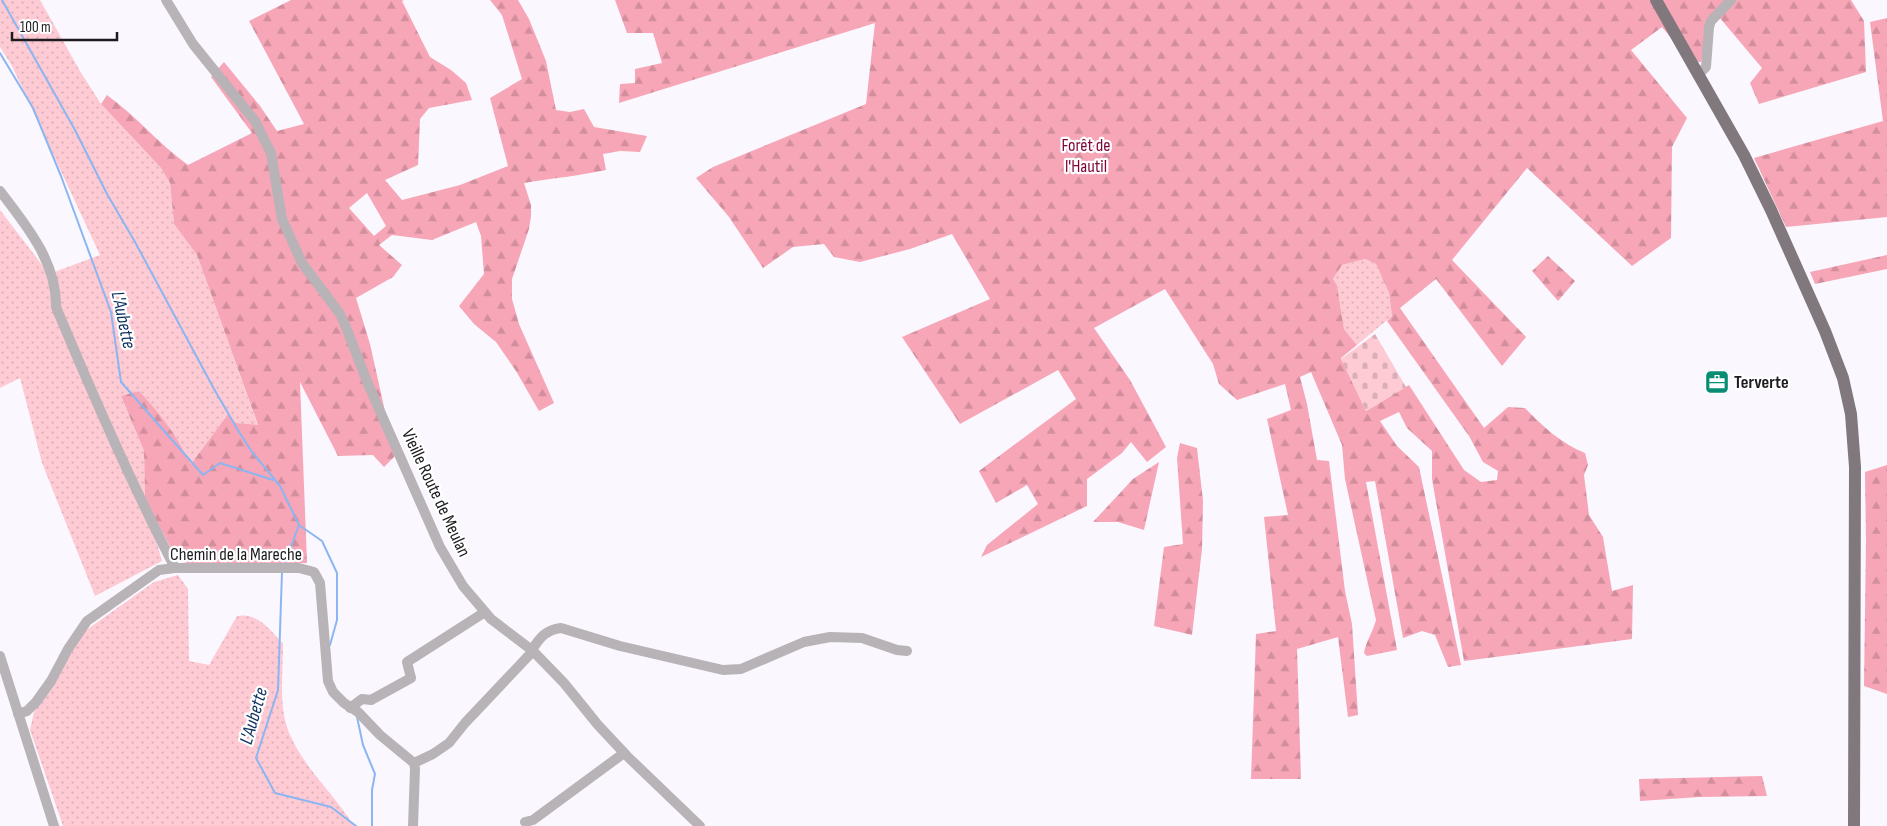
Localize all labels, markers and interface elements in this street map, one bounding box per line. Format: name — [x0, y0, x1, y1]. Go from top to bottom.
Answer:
scale bar — [12, 10, 118, 42]
text: 100 m — [20, 18, 51, 37]
park label: Forêt de l'Hautil — [1061, 135, 1111, 177]
water label: L'Aubette — [106, 289, 140, 351]
office icon: Terverte — [1704, 369, 1730, 395]
place label: Terverte — [1734, 372, 1789, 393]
street label: Vieille Route de Meulan — [397, 426, 475, 560]
street label: Chemin de la Mareche — [170, 544, 302, 565]
water label: L'Aubette — [235, 684, 273, 747]

